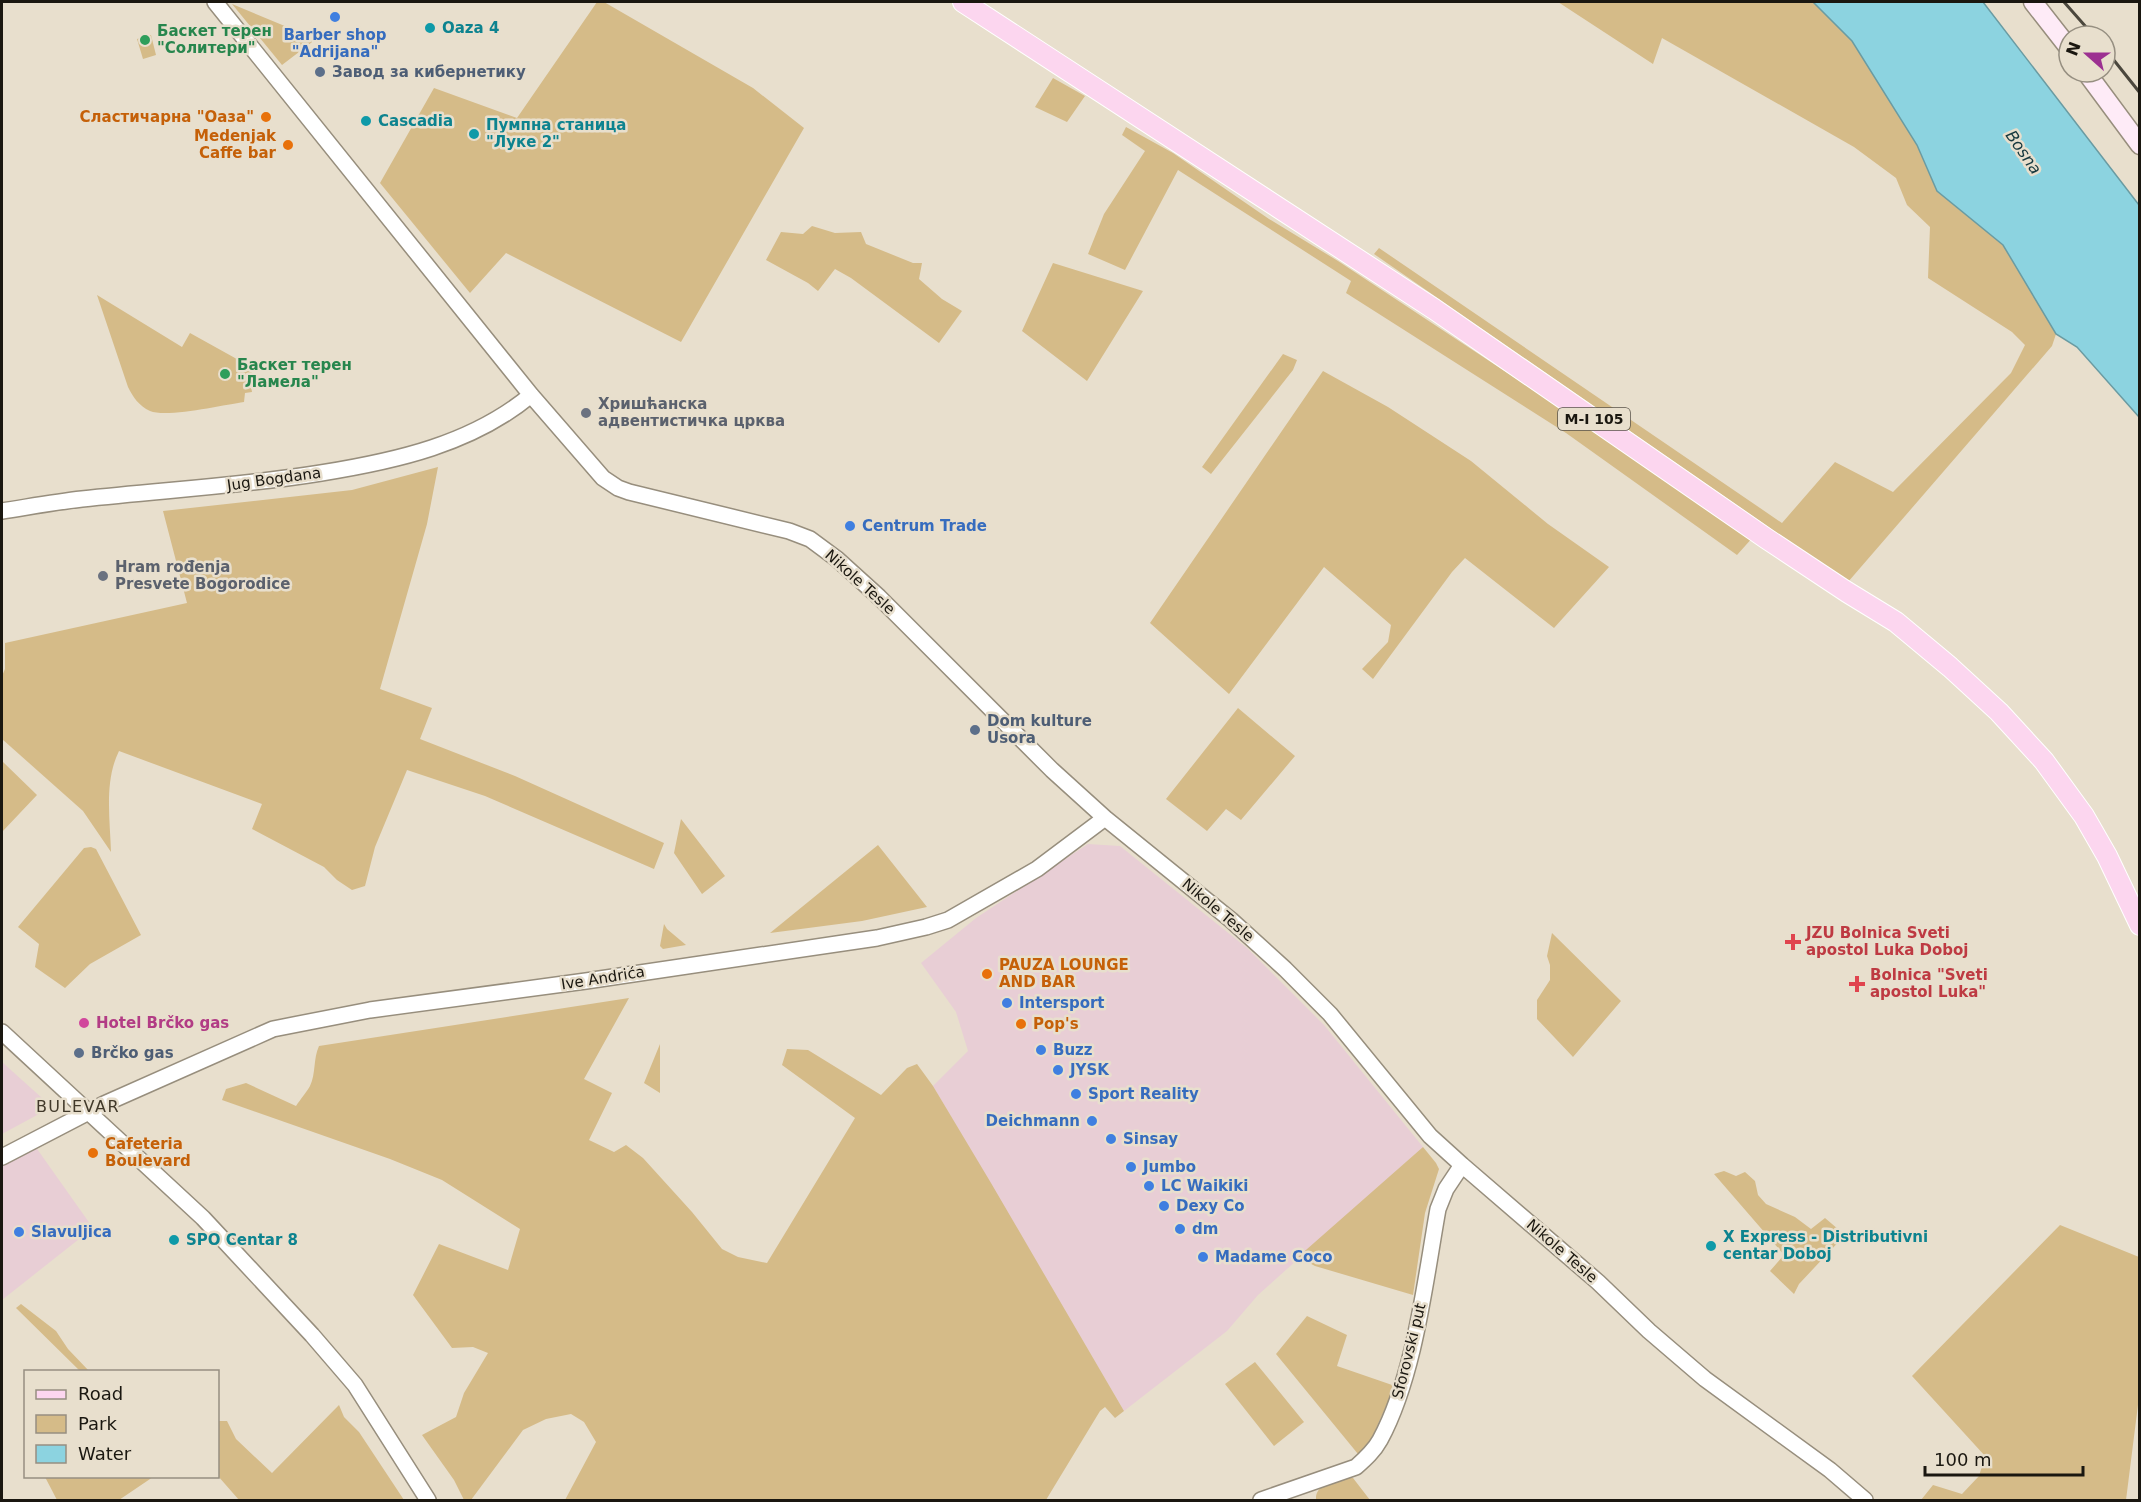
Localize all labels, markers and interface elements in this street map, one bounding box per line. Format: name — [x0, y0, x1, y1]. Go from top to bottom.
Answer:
marker: Barber shop "Adrijana" — [328, 10, 342, 24]
place label: Oaza 4 — [442, 19, 499, 37]
marker: Oaza 4 — [423, 21, 437, 35]
place label: Баскет терен "Солитери" — [157, 22, 272, 57]
north arrow — [2057, 24, 2117, 84]
place label: Barber shop "Adrijana" — [283, 26, 387, 61]
marker: Баскет терен "Солитери" — [138, 33, 152, 47]
text: N — [2062, 39, 2085, 58]
place label: Завод за кибернетику — [332, 63, 526, 81]
marker: Завод за кибернетику — [313, 65, 327, 79]
place label: Сластичарна "Оаза" — [80, 108, 254, 126]
marker: Сластичарна "Оаза" — [259, 110, 273, 124]
place label: Cascadia — [378, 112, 453, 130]
marker: Cascadia — [359, 114, 373, 128]
place label: Пумпна станица "Луке 2" — [486, 116, 627, 151]
place label: Medenjak Caffe bar — [194, 127, 277, 162]
marker: Пумпна станица "Луке 2" — [467, 127, 481, 141]
water label: Bosna — [2002, 127, 2045, 178]
marker: Medenjak Caffe bar — [281, 138, 295, 152]
place label: Баскет терен "Ламела" — [237, 356, 352, 391]
marker: Баскет терен "Ламела" — [218, 367, 232, 381]
place label: Хришћанска адвентистичка црква — [598, 395, 785, 430]
marker: Хришћанска адвентистичка црква — [579, 406, 593, 420]
road number: M-I 105 — [1558, 408, 1630, 430]
street label: Jug Bogdana — [225, 464, 322, 495]
place label: Centrum Trade — [862, 517, 987, 535]
marker: Centrum Trade — [843, 519, 857, 533]
street label: Nikole Tesle — [821, 546, 899, 618]
place label: Hram rođenja Presvete Bogorodice — [115, 558, 290, 593]
marker: Hram rođenja Presvete Bogorodice — [96, 569, 110, 583]
place label: Dom kulture Usora — [987, 712, 1092, 747]
marker: Dom kulture Usora — [968, 723, 982, 737]
street label: Nikole Tesle — [1179, 875, 1257, 945]
place label: JZU Bolnica Sveti apostol Luka Doboj — [1805, 924, 1968, 959]
marker: JZU Bolnica Sveti apostol Luka Doboj — [1784, 933, 1802, 951]
place label: PAUZA LOUNGE AND BAR — [999, 956, 1129, 991]
street label: Ive Andrića — [560, 963, 646, 993]
place label: Bolnica "Sveti apostol Luka" — [1870, 966, 1988, 1001]
marker: PAUZA LOUNGE AND BAR — [980, 967, 994, 981]
marker: Bolnica "Sveti apostol Luka" — [1848, 975, 1866, 993]
place label: Intersport — [1019, 994, 1105, 1012]
marker: Intersport — [1000, 996, 1014, 1010]
place label: Hotel Brčko gas — [96, 1014, 229, 1032]
place label: Pop's — [1033, 1015, 1079, 1033]
marker: Hotel Brčko gas — [77, 1016, 91, 1030]
marker: Pop's — [1014, 1017, 1028, 1031]
place label: Buzz — [1053, 1041, 1093, 1059]
marker: Buzz — [1034, 1043, 1048, 1057]
place label: Brčko gas — [91, 1044, 174, 1062]
marker: Brčko gas — [72, 1046, 86, 1060]
place label: JYSK — [1069, 1061, 1110, 1079]
marker: JYSK — [1051, 1063, 1065, 1077]
place label: Sport Reality — [1088, 1085, 1199, 1103]
marker: Sport Reality — [1069, 1087, 1083, 1101]
district label: BULEVAR — [36, 1097, 120, 1116]
place label: Deichmann — [986, 1112, 1080, 1130]
marker: Deichmann — [1085, 1114, 1099, 1128]
place label: Sinsay — [1123, 1130, 1178, 1148]
marker: Sinsay — [1104, 1132, 1118, 1146]
place label: Cafeteria Boulevard — [105, 1135, 191, 1170]
marker: Cafeteria Boulevard — [86, 1146, 100, 1160]
place label: Jumbo — [1142, 1158, 1196, 1176]
marker: Jumbo — [1124, 1160, 1138, 1174]
place label: LC Waikiki — [1161, 1177, 1248, 1195]
marker: LC Waikiki — [1142, 1179, 1156, 1193]
place label: Dexy Co — [1176, 1197, 1245, 1215]
marker: Dexy Co — [1157, 1199, 1171, 1213]
street label: Nikole Tesle — [1523, 1215, 1601, 1287]
place label: dm — [1192, 1220, 1218, 1238]
marker: dm — [1173, 1222, 1187, 1236]
place label: Slavuljica — [31, 1223, 112, 1241]
marker: Slavuljica — [12, 1225, 26, 1239]
place label: X Express - Distributivni centar Doboj — [1723, 1228, 1928, 1263]
place label: SPO Centar 8 — [186, 1231, 298, 1249]
marker: SPO Centar 8 — [167, 1233, 181, 1247]
marker: X Express - Distributivni centar Doboj — [1704, 1239, 1718, 1253]
place label: Madame Coco — [1215, 1248, 1332, 1266]
marker: Madame Coco — [1196, 1250, 1210, 1264]
street label: Sforovski put — [1388, 1301, 1430, 1401]
legend — [24, 1370, 219, 1478]
text: Road — [78, 1383, 123, 1404]
text: Park — [78, 1413, 117, 1434]
scale bar — [1925, 1439, 2082, 1477]
text: Water — [78, 1443, 132, 1464]
text: 100 m — [1934, 1449, 1992, 1470]

